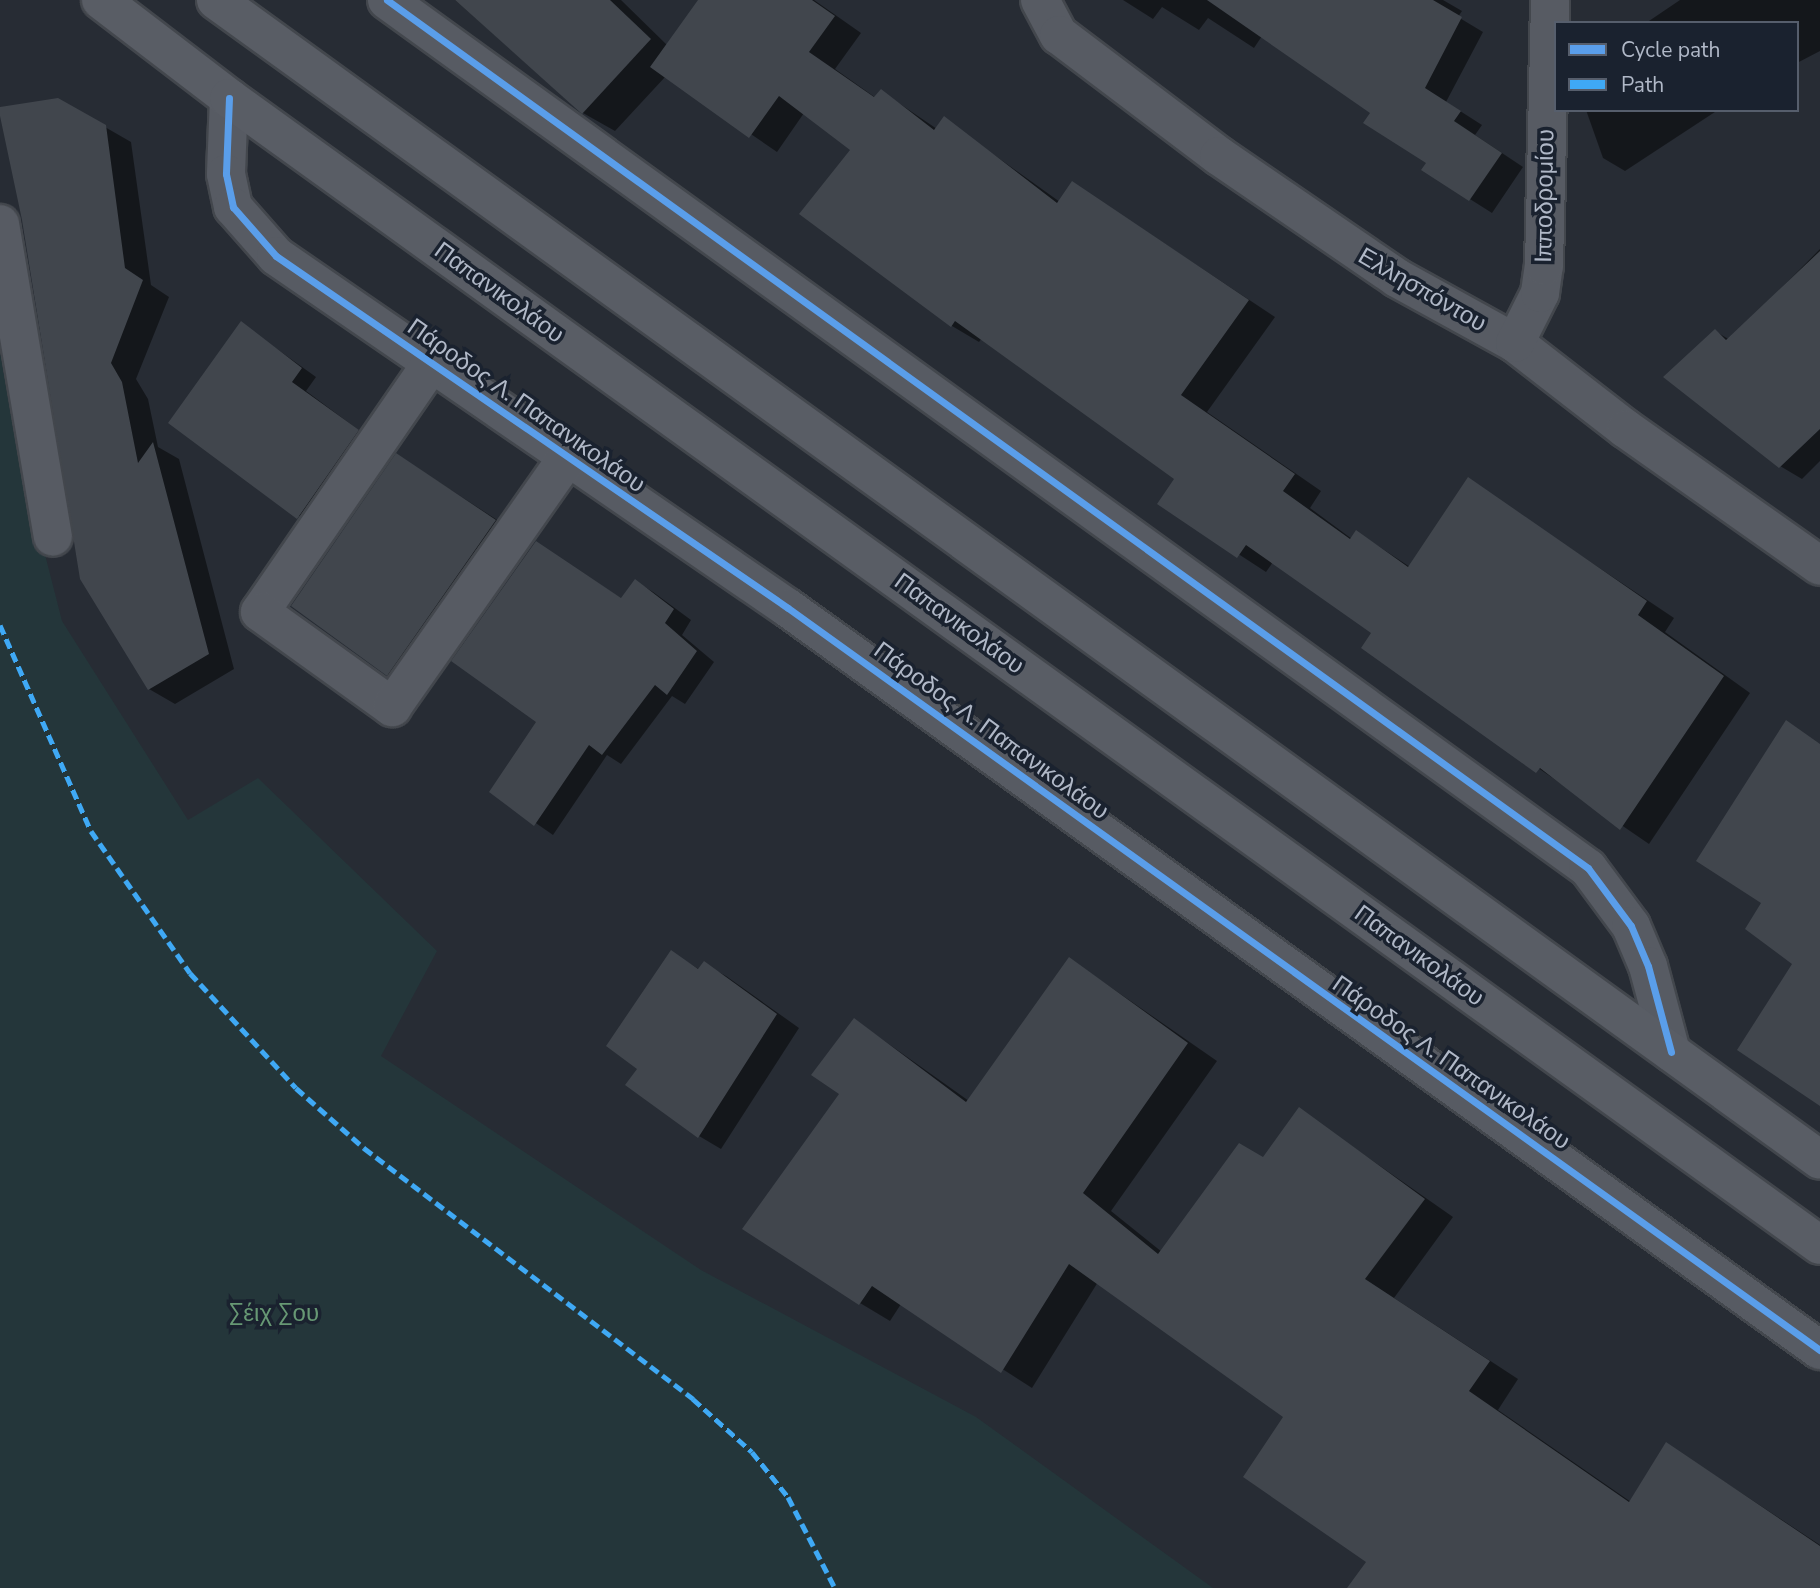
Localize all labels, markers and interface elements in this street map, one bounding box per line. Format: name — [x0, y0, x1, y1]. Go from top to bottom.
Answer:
legend — [1554, 21, 1799, 112]
text: Cycle path — [1621, 36, 1720, 64]
text: Path — [1621, 71, 1664, 99]
street label: Ιπποδρομίου — [1529, 129, 1561, 263]
street label: Παπανικολάου — [429, 236, 569, 350]
street label: Ελλησπόντου — [1353, 242, 1491, 338]
street label: Πάροδος Λ. Παπανικολάου — [402, 313, 650, 499]
street label: Παπανικολάου — [889, 567, 1029, 681]
street label: Πάροδος Λ. Παπανικολάου — [868, 636, 1114, 826]
street label: Παπανικολάου — [1349, 899, 1489, 1013]
street label: Πάροδος Λ. Παπανικολάου — [1327, 970, 1575, 1156]
park label: Σέιχ Σου — [229, 1300, 319, 1328]

